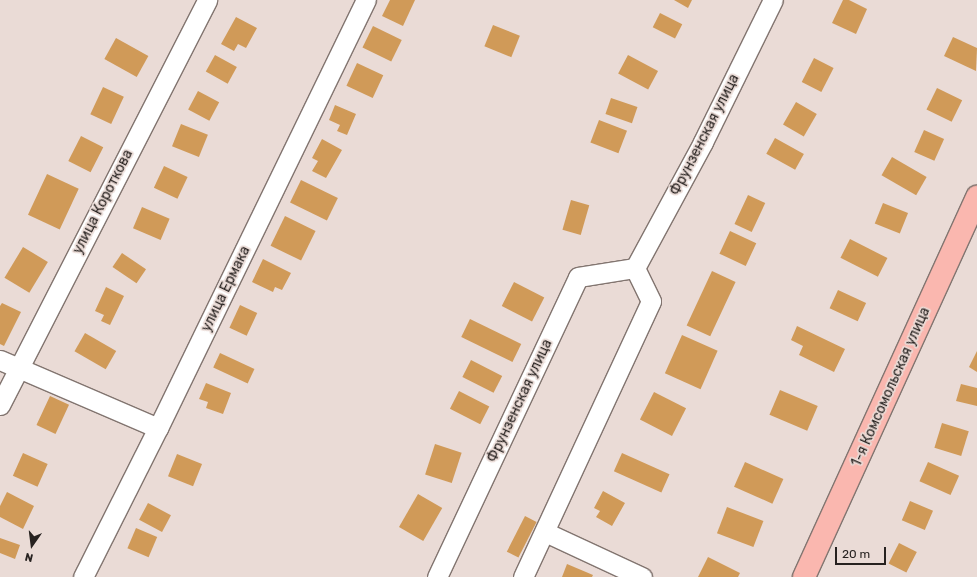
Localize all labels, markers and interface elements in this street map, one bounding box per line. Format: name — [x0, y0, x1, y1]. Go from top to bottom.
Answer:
street label: Фрунзенская улица — [667, 71, 743, 199]
street label: улица Короткова — [69, 147, 137, 257]
street label: улица Ермака — [198, 244, 254, 334]
street label: 1-я Комсомольская улица — [848, 305, 934, 469]
street label: Фрунзенская улица — [484, 337, 556, 465]
north arrow — [12, 525, 52, 565]
scale bar — [837, 539, 888, 565]
text: 20 m — [842, 547, 870, 561]
text: N — [24, 550, 34, 564]

